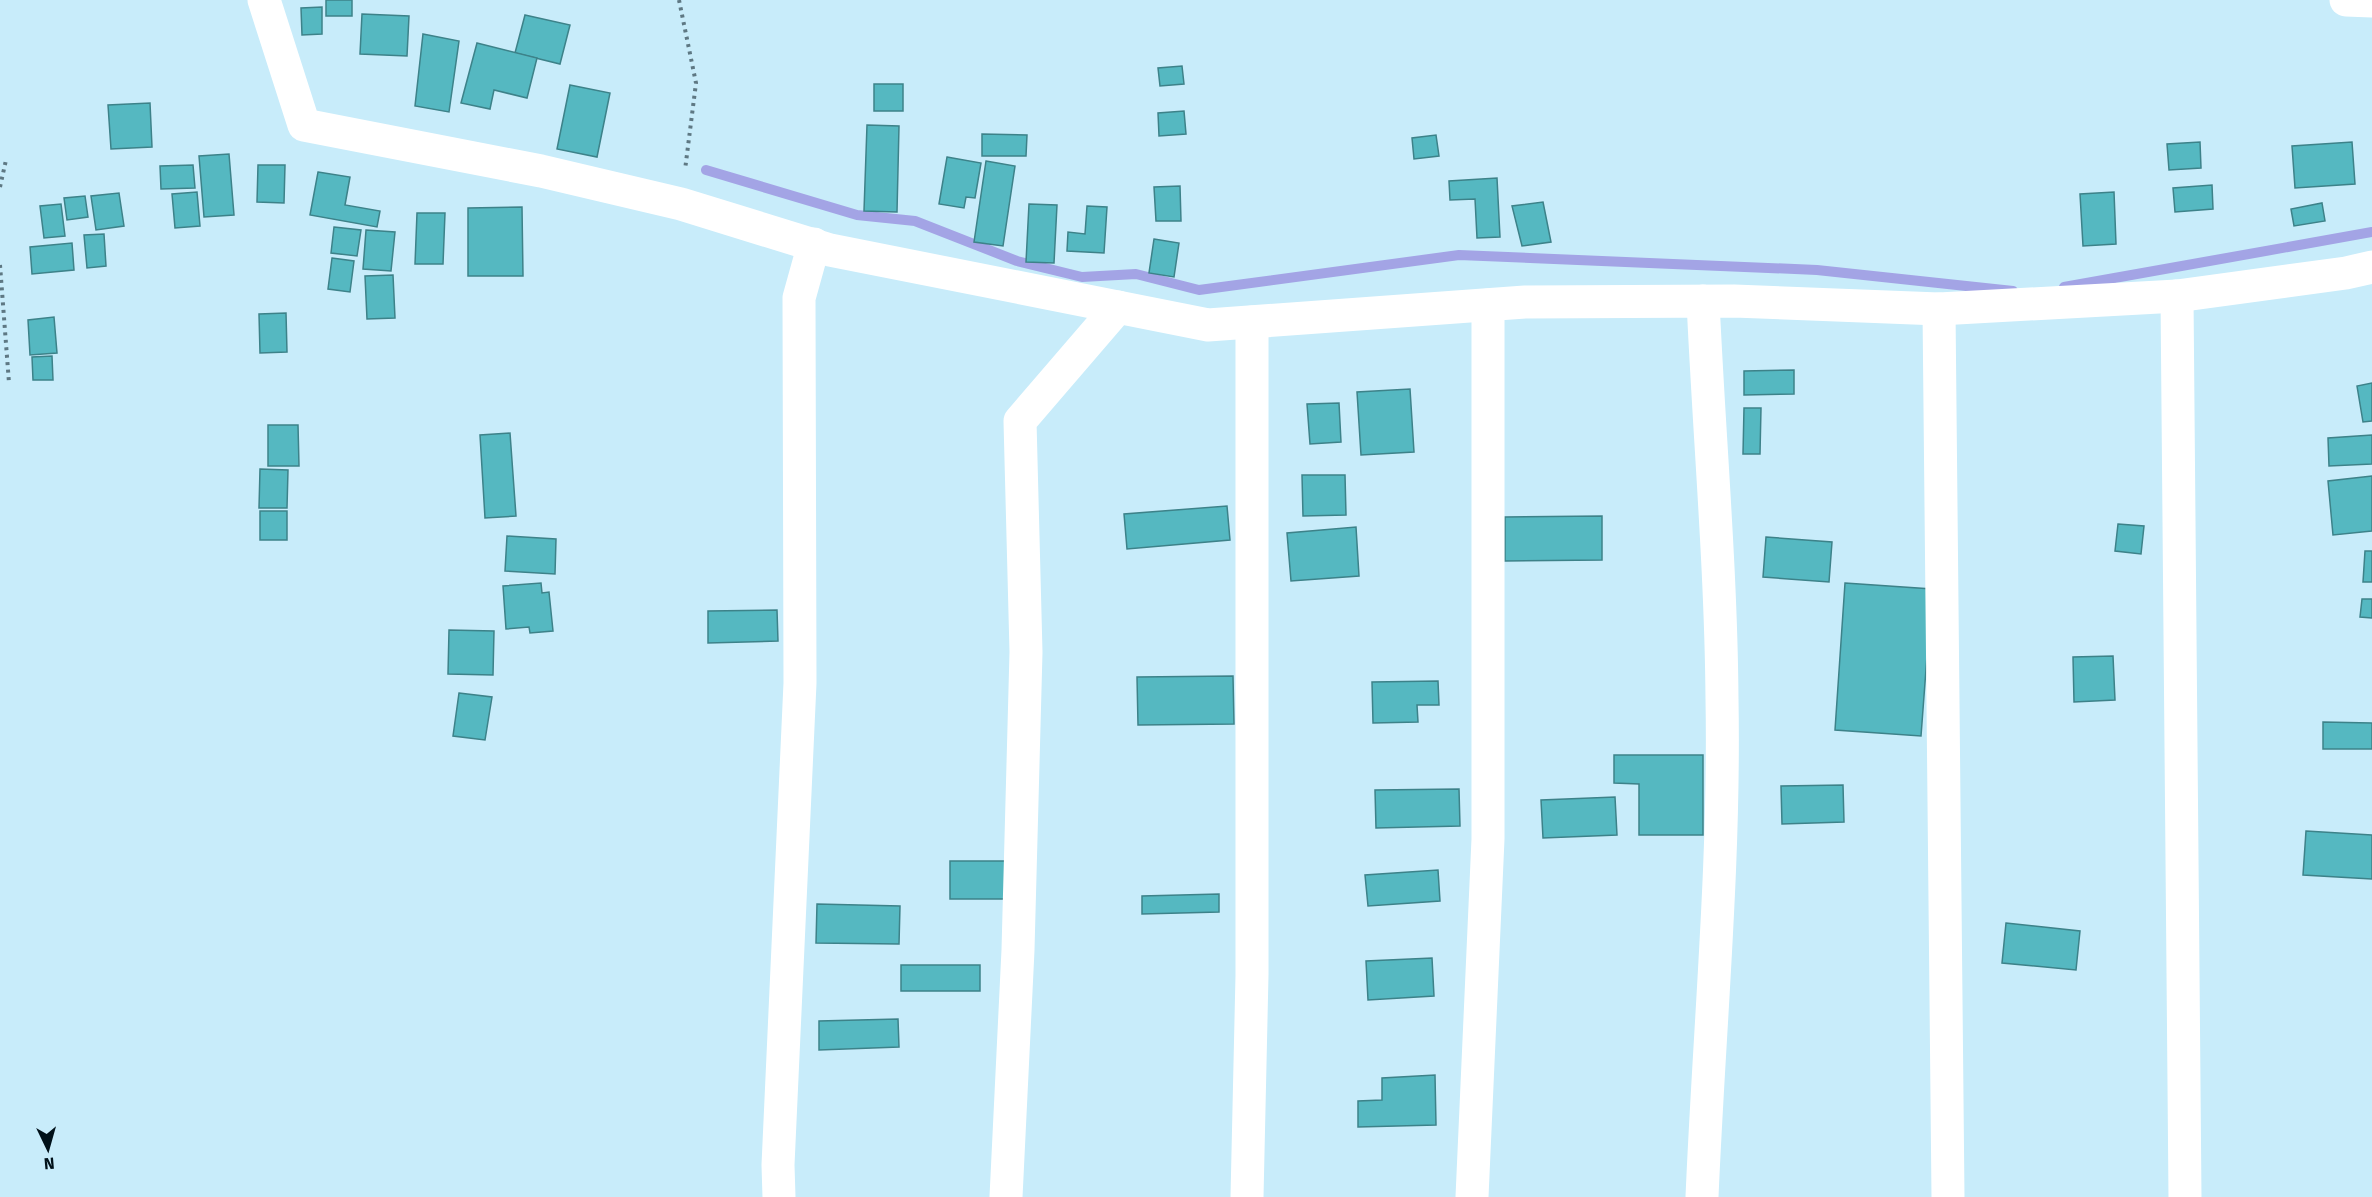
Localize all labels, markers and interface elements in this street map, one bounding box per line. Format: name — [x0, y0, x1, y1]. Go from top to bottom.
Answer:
north arrow — [18, 1119, 78, 1179]
text: N — [43, 1154, 55, 1173]

